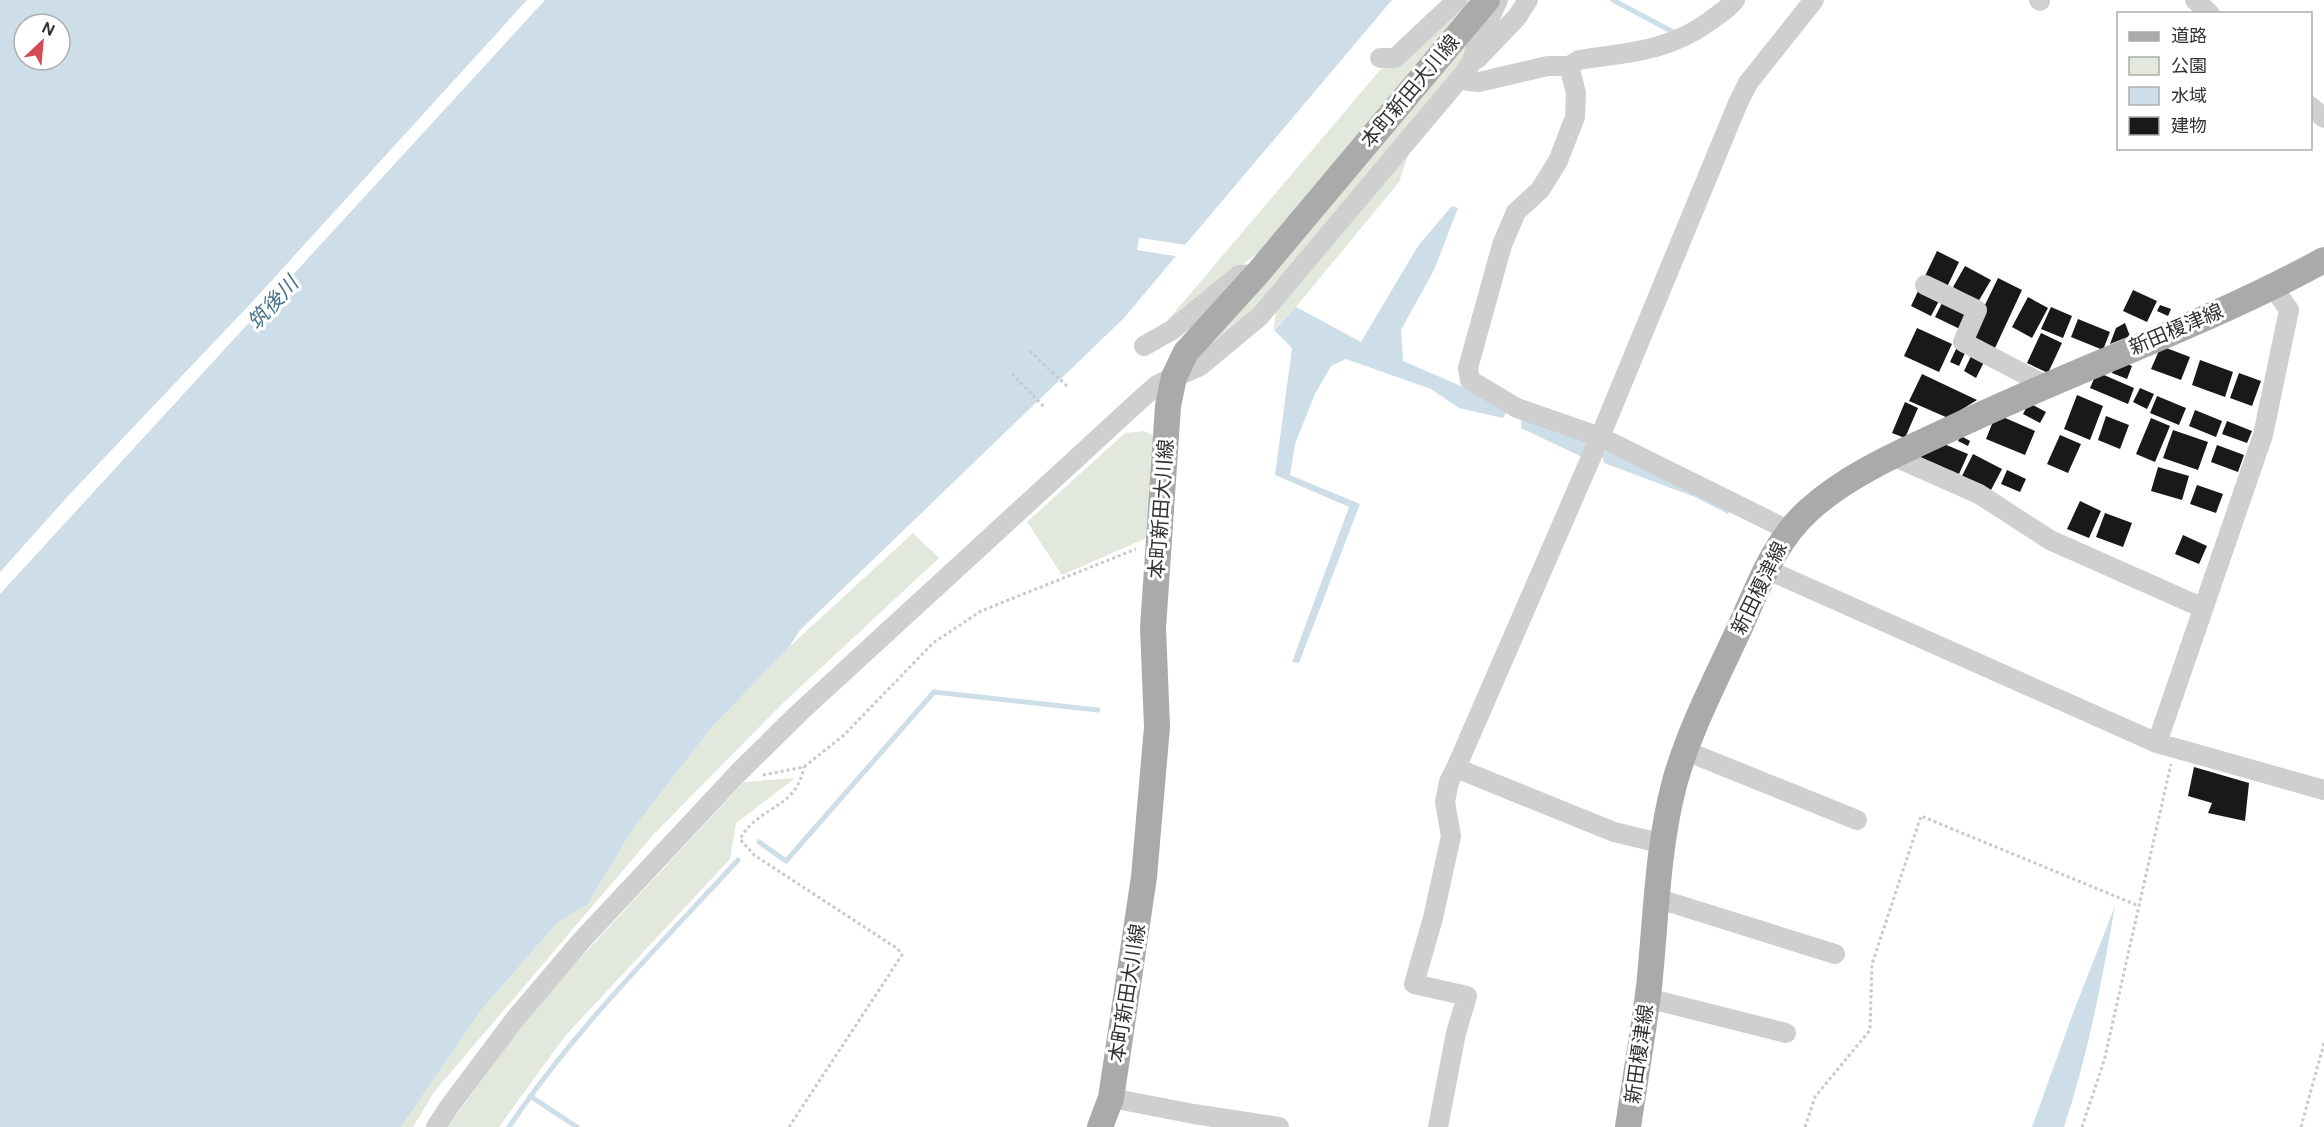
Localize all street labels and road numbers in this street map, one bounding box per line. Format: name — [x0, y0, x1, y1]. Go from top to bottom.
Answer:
street label: 本町新田大川線 — [1355, 29, 1465, 153]
street label: 新田榎津線 — [2125, 297, 2227, 361]
street label: 本町新田大川線 — [1143, 438, 1179, 580]
street label: 新田榎津線 — [1725, 537, 1793, 639]
street label: 本町新田大川線 — [1103, 922, 1151, 1064]
street label: 新田榎津線 — [1619, 1003, 1659, 1105]

